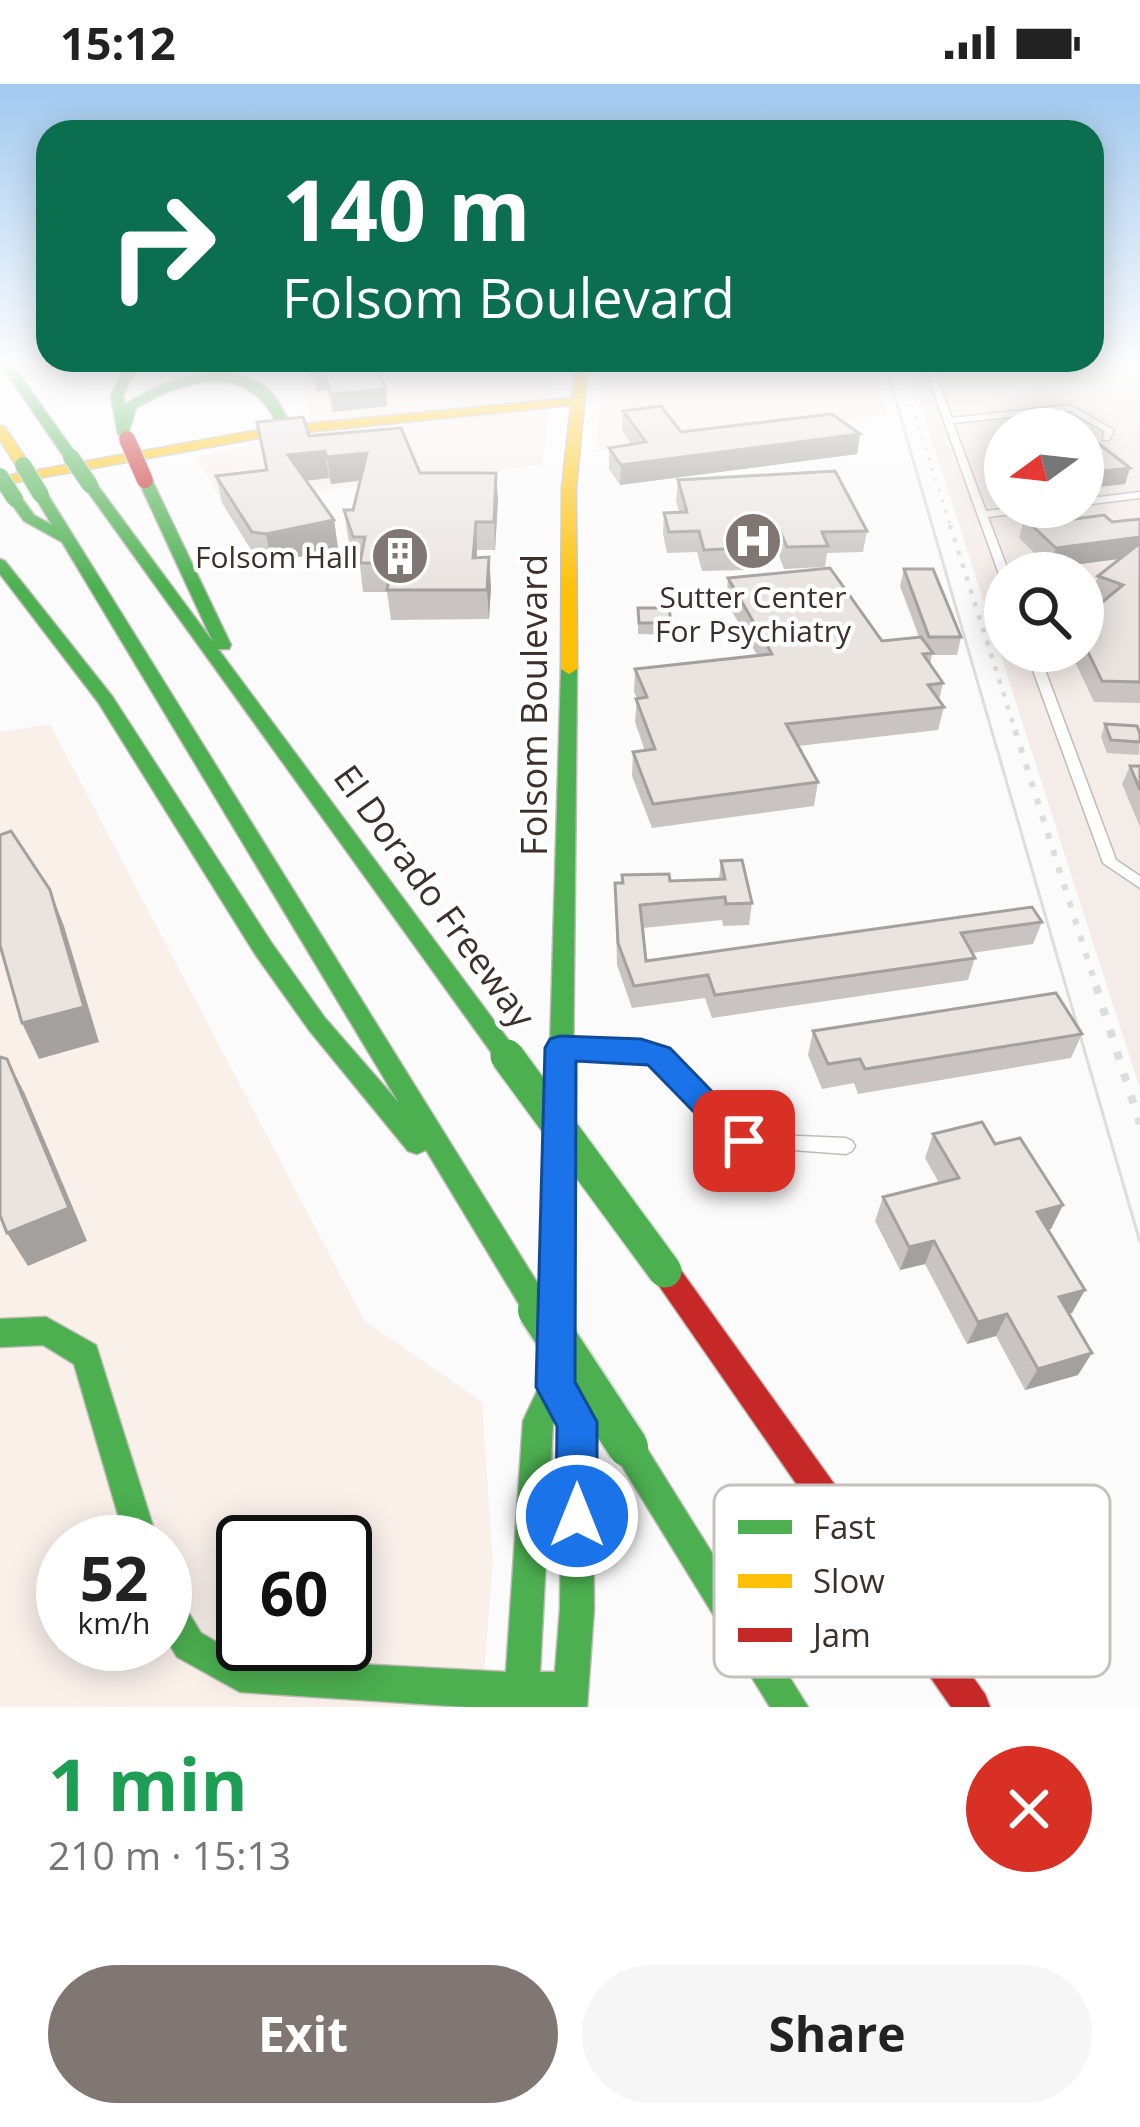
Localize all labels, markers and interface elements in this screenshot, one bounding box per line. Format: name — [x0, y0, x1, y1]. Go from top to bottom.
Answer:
text: 15:12 — [60, 12, 176, 73]
text: 140 m — [282, 151, 530, 266]
icon: right — [84, 168, 240, 324]
text: Folsom Boulevard — [282, 260, 735, 334]
north arrow — [984, 408, 1104, 528]
map controls — [984, 408, 1104, 672]
hospital icon: Sutter Center For Psychiatry — [722, 510, 784, 572]
building icon: Folsom Hall — [369, 525, 431, 587]
place label: Folsom Hall — [195, 536, 358, 577]
button: search — [984, 552, 1104, 672]
street label: Folsom Boulevard — [509, 554, 558, 856]
place label: Sutter Center For Psychiatry — [655, 576, 852, 651]
street label: El Dorado Freeway — [323, 755, 548, 1038]
pin — [693, 1090, 795, 1192]
icon: arrive — [711, 1108, 777, 1174]
position arrow — [514, 1453, 640, 1579]
legend — [714, 1485, 1110, 1677]
text: Fast — [813, 1504, 876, 1549]
speed limit sign: 60 — [216, 1515, 372, 1671]
text: 52 — [80, 1537, 148, 1619]
text: Slow — [813, 1558, 885, 1603]
text: km/h — [78, 1602, 150, 1643]
text: Jam — [810, 1612, 871, 1657]
text: 1 min — [48, 1734, 248, 1832]
button: close — [966, 1746, 1092, 1872]
text: 210 m · 15:13 — [48, 1828, 291, 1881]
button: Exit — [48, 1965, 558, 2103]
button: Share — [582, 1965, 1092, 2103]

